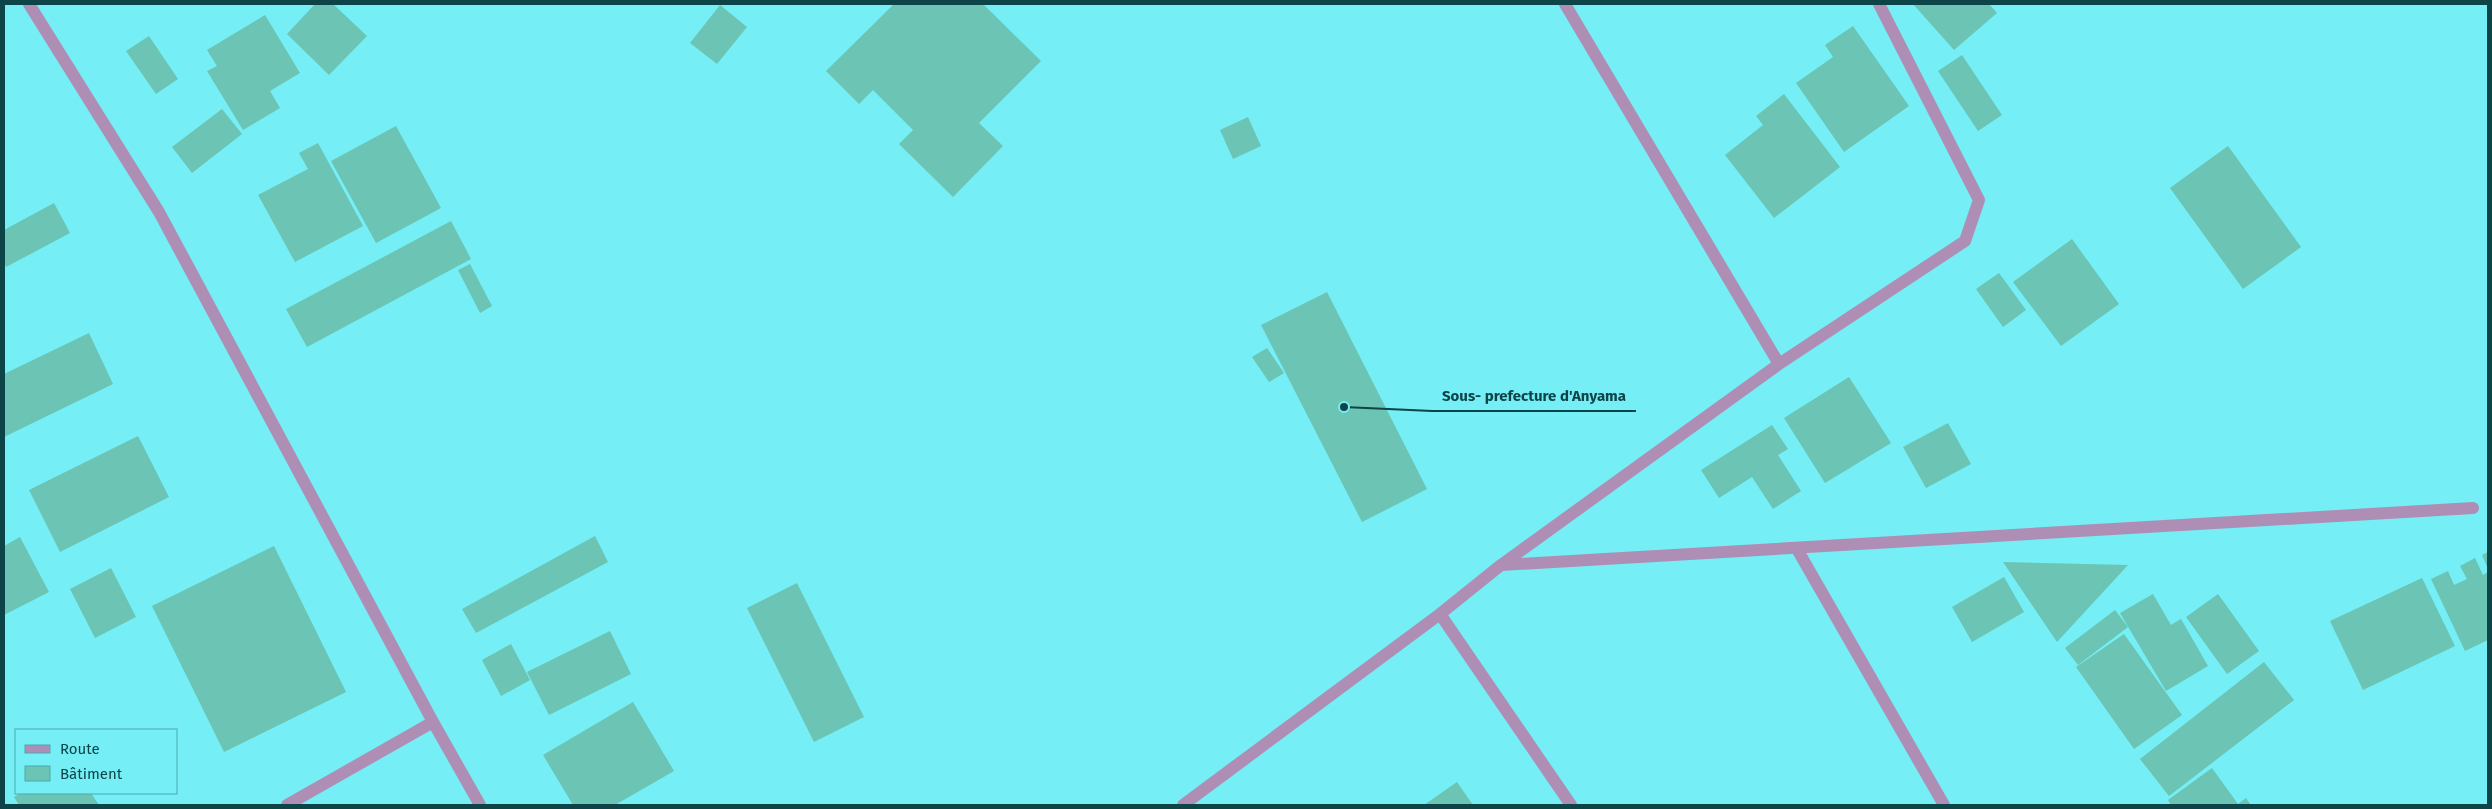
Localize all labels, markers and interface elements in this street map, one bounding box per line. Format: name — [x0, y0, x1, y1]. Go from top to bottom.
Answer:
callout: Sous- prefecture d'Anyama — [1432, 381, 1636, 411]
text: Sous- prefecture d'Anyama — [1442, 387, 1626, 405]
legend — [15, 729, 178, 794]
text: Route — [60, 740, 100, 758]
text: Bâtiment — [60, 765, 123, 783]

